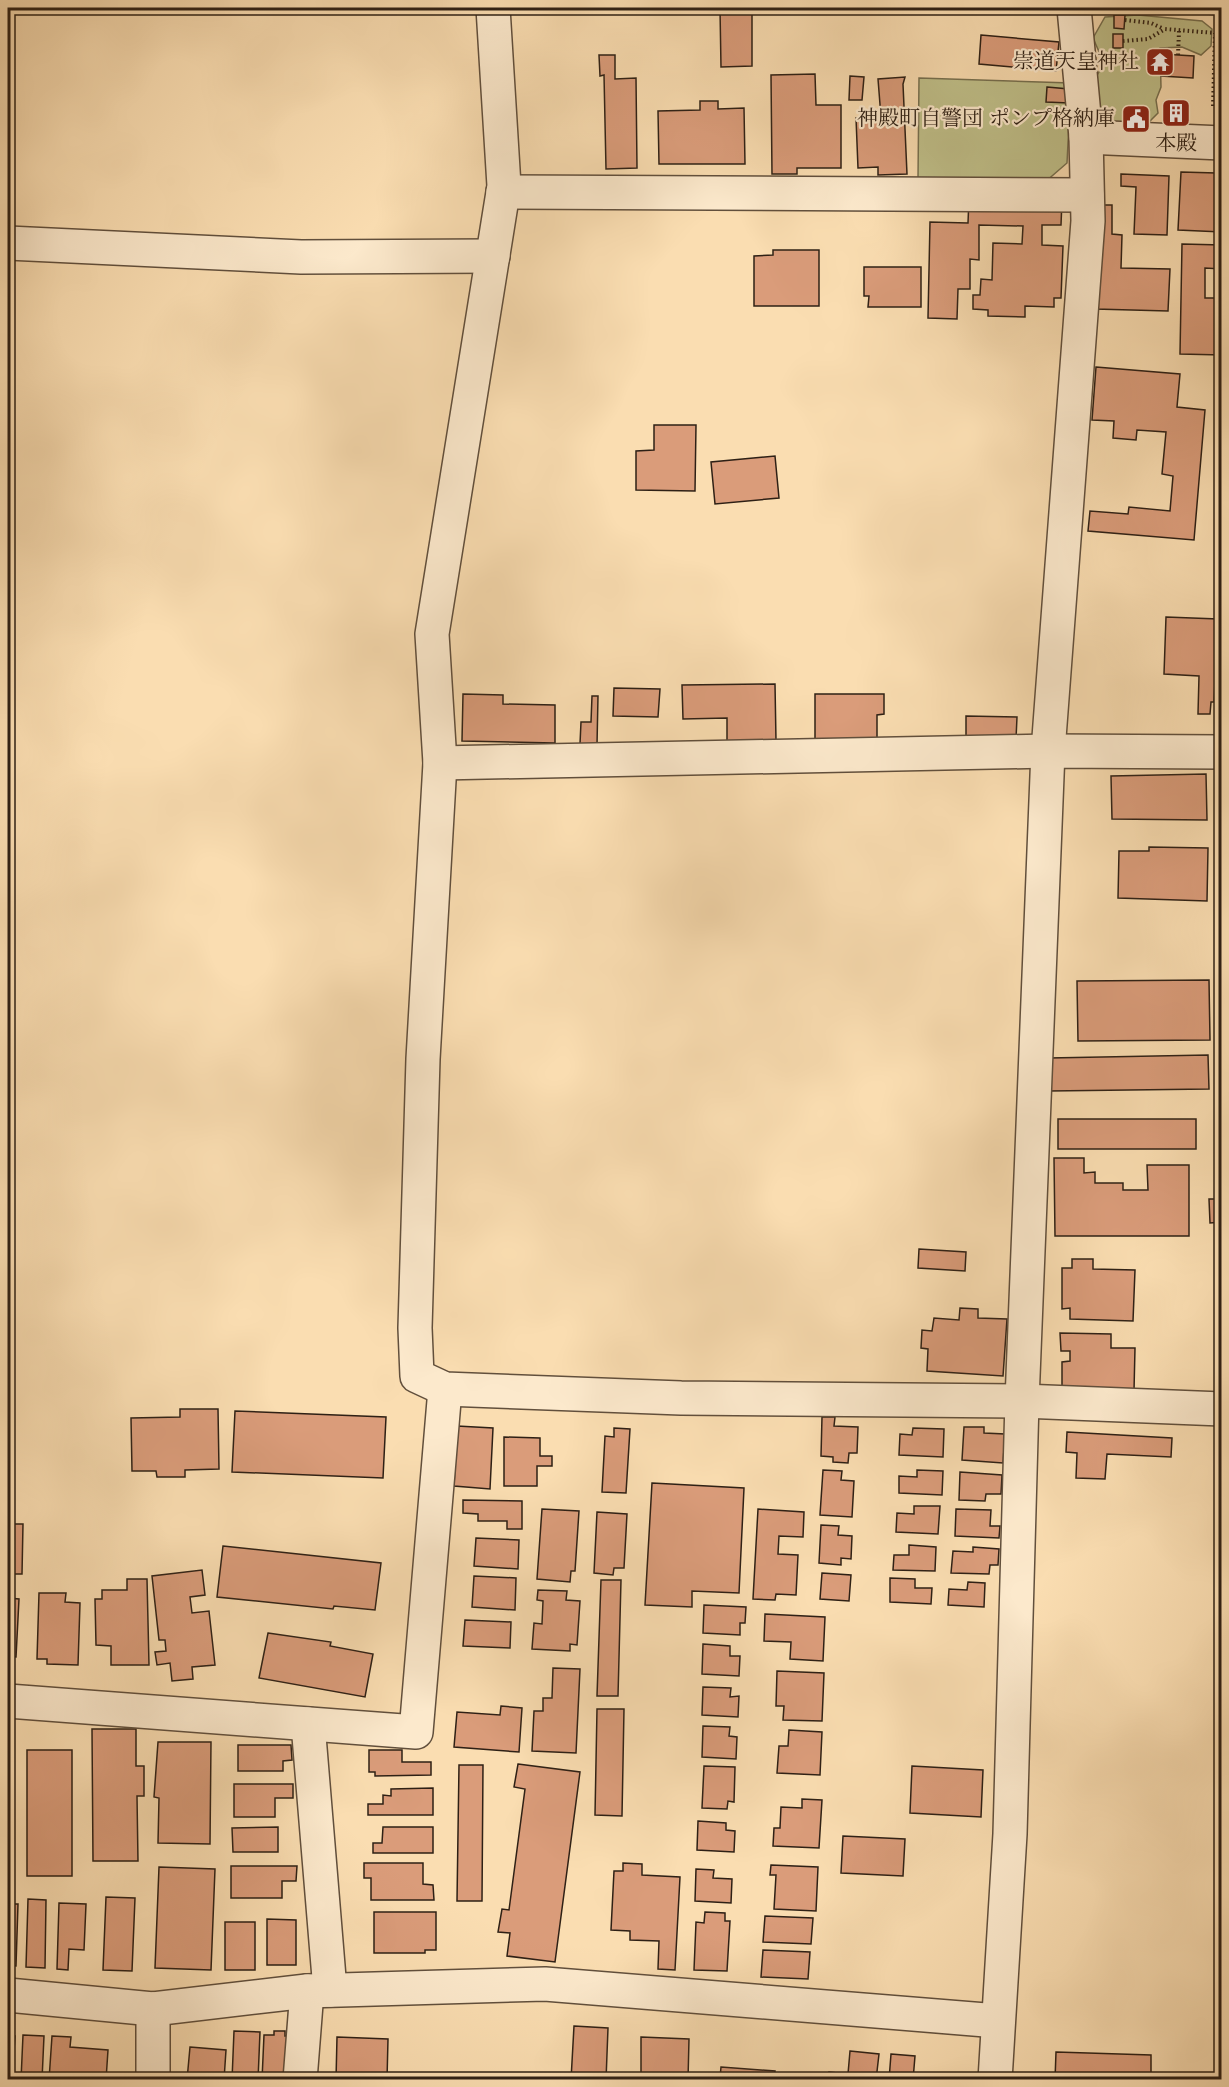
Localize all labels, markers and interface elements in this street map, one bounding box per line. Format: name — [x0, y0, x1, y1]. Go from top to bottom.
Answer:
temple icon: 崇道天皇神社 — [1144, 46, 1176, 78]
place label: 崇道天皇神社 — [1013, 50, 1139, 73]
building icon: 本殿 — [1160, 97, 1192, 129]
public building icon: 神殿町自警団 ポンプ格納庫 — [1120, 103, 1152, 135]
place label: 神殿町自警団 ポンプ格納庫 — [857, 107, 1115, 130]
place label: 本殿 — [1155, 132, 1197, 155]

